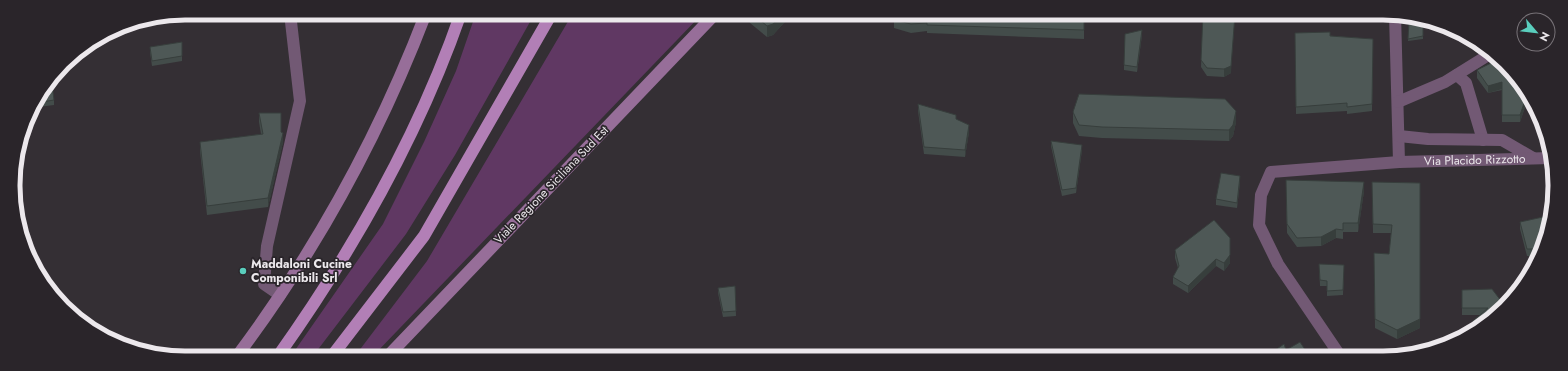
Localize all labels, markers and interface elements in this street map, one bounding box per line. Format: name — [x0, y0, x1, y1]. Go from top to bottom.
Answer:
north arrow — [1516, 12, 1556, 52]
text: N — [1536, 29, 1554, 44]
street label: Viale Regione Siciliana Sud Est — [490, 122, 613, 248]
street label: Via Placido Rizzotto — [1424, 150, 1526, 170]
place label: Maddaloni Cucine Componibili Srl — [251, 255, 352, 287]
marker: Maddaloni Cucine Componibili Srl — [238, 266, 248, 276]

